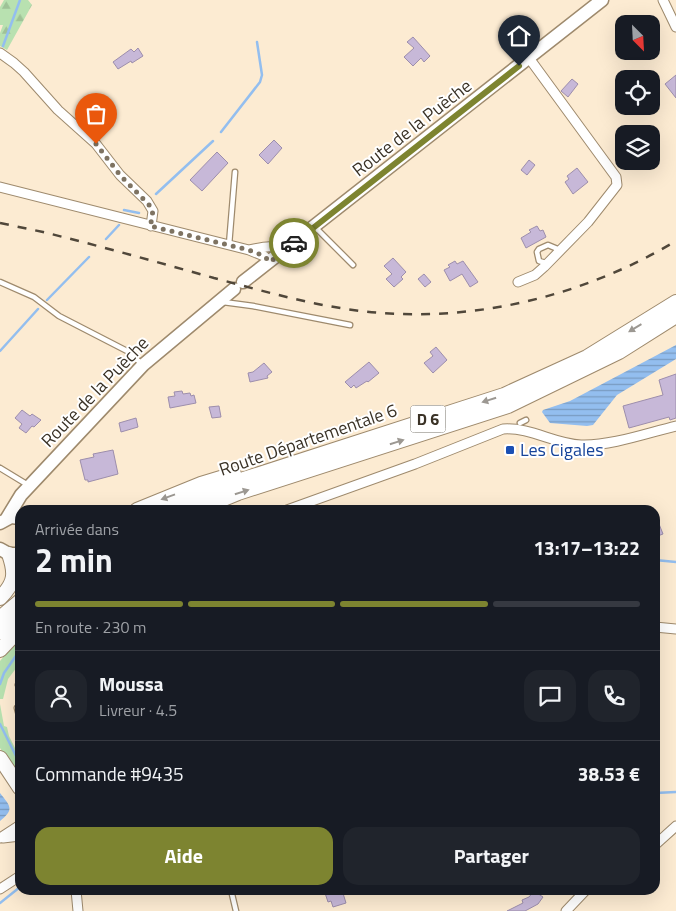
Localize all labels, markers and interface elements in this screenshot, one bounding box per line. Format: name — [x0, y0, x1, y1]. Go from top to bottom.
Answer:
pin — [498, 15, 540, 66]
north arrow — [615, 15, 660, 60]
map controls — [615, 15, 660, 170]
icon: home — [505, 22, 533, 50]
button: locate — [615, 70, 660, 115]
street label: Route de la Puèche — [346, 72, 477, 183]
pin — [75, 93, 117, 144]
icon: bag — [82, 100, 110, 128]
button: layers — [615, 125, 660, 170]
courier — [269, 218, 319, 268]
icon: car — [280, 229, 308, 257]
one-way arrow — [628, 324, 641, 333]
street label: Route de la Puèche — [35, 330, 155, 453]
street label: Route Départementale 6 — [215, 396, 400, 483]
one-way arrow — [482, 396, 497, 404]
road number: D 6 — [410, 406, 446, 432]
place label: Les Cigales — [520, 436, 604, 463]
one-way arrow — [390, 438, 405, 446]
marker: Les Cigales — [504, 444, 516, 456]
one-way arrow — [235, 488, 250, 495]
one-way arrow — [161, 493, 176, 501]
text: Arrivée dans — [35, 517, 119, 541]
text: 13:17–13:22 — [533, 533, 640, 562]
text: 2 min — [35, 536, 113, 584]
text: En route · 230 m — [35, 615, 146, 639]
text: Moussa — [99, 669, 163, 698]
button: person — [35, 670, 87, 722]
button: chat — [524, 670, 576, 722]
button: phone — [588, 670, 640, 722]
text: Livreur · 4.5 — [99, 698, 177, 722]
text: Commande #9435 — [35, 759, 184, 788]
text: 38.53 € — [578, 759, 640, 788]
button: Aide — [35, 827, 333, 885]
button: Partager — [343, 827, 640, 885]

